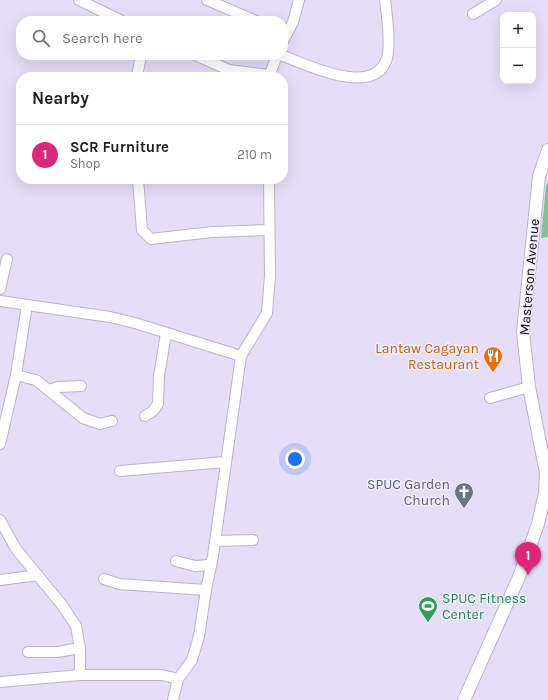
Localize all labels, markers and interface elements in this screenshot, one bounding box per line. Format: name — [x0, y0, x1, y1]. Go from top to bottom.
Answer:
map controls — [500, 12, 536, 84]
button: + — [500, 12, 536, 48]
search box — [16, 16, 288, 60]
icon: search — [30, 27, 52, 49]
text: Search here — [62, 29, 143, 47]
button: − — [500, 48, 536, 84]
text: Nearby — [32, 88, 89, 108]
text: SCR Furniture — [70, 138, 169, 156]
text: 1 — [43, 147, 47, 162]
text: 210 m — [237, 147, 272, 162]
text: Shop — [70, 156, 100, 171]
street label: Masterson Avenue — [516, 218, 543, 336]
place label: Lantaw Cagayan Restaurant — [375, 340, 479, 373]
restaurant icon: Lantaw Cagayan Restaurant — [482, 345, 504, 373]
your location — [285, 449, 305, 469]
place label: SPUC Garden Church — [367, 476, 450, 509]
church icon: SPUC Garden Church — [453, 481, 475, 509]
pin: 1 — [515, 542, 541, 575]
place label: SPUC Fitness Center — [442, 590, 526, 623]
sports icon: SPUC Fitness Center — [417, 595, 439, 623]

